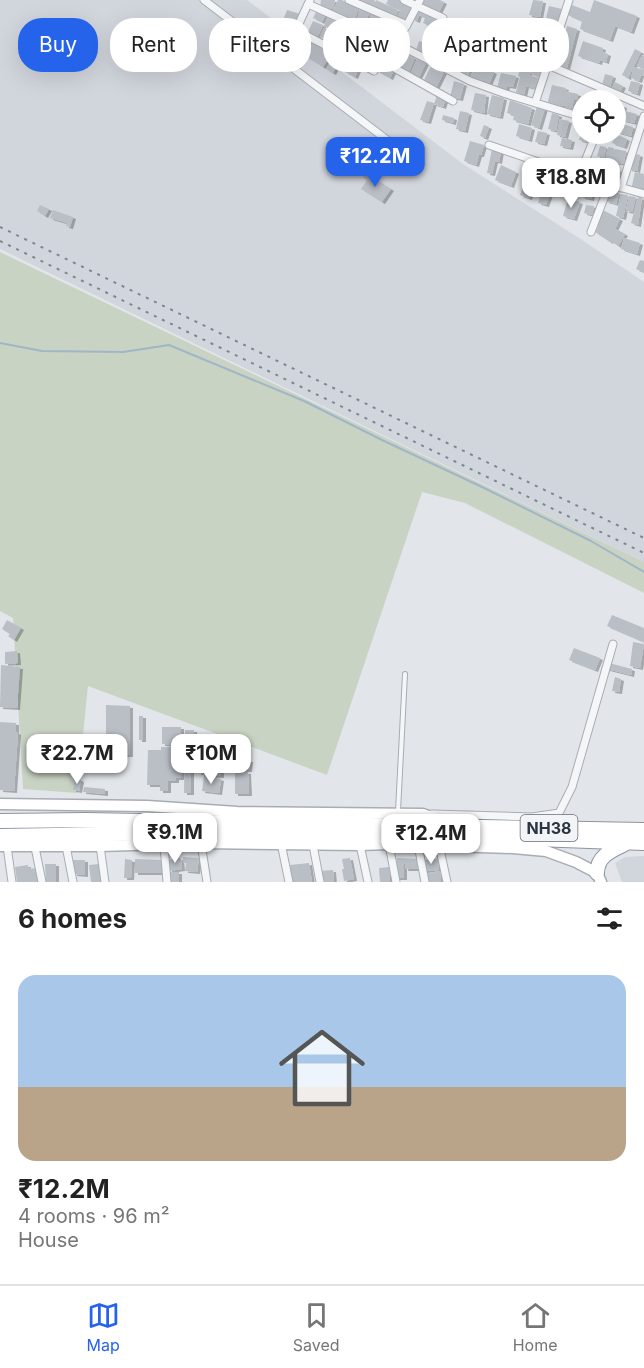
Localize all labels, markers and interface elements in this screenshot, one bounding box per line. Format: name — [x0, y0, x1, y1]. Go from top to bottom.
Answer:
chip: Buy — [18, 18, 98, 72]
chip: Rent — [110, 18, 197, 72]
chip: Filters — [209, 18, 311, 72]
chip: New — [323, 18, 410, 72]
chip: Apartment — [422, 18, 569, 72]
map controls — [572, 90, 626, 144]
button: locate — [572, 90, 626, 144]
pin: ₹12.2M — [326, 137, 424, 188]
text: ₹12.2M — [340, 144, 410, 168]
pin: ₹18.8M — [522, 158, 620, 209]
text: ₹18.8M — [536, 165, 606, 189]
pin: ₹22.7M — [28, 734, 126, 785]
pin: ₹10M — [175, 734, 247, 785]
text: ₹22.7M — [40, 741, 114, 765]
text: ₹10M — [185, 741, 237, 765]
pin: ₹9.1M — [133, 813, 217, 864]
pin: ₹12.4M — [382, 814, 480, 865]
road number: NH38 — [520, 815, 578, 841]
text: ₹9.1M — [147, 820, 203, 844]
text: ₹12.4M — [395, 821, 467, 845]
icon: filters — [593, 902, 626, 935]
text: 6 homes — [18, 903, 127, 934]
icon: home — [268, 1014, 376, 1122]
text: ₹12.2M — [18, 1173, 110, 1204]
text: 4 rooms · 96 m² — [18, 1204, 170, 1228]
text: House — [18, 1228, 79, 1252]
tab: Map — [87, 1299, 120, 1355]
tab: Saved — [293, 1299, 340, 1355]
tab: Home — [513, 1299, 557, 1355]

